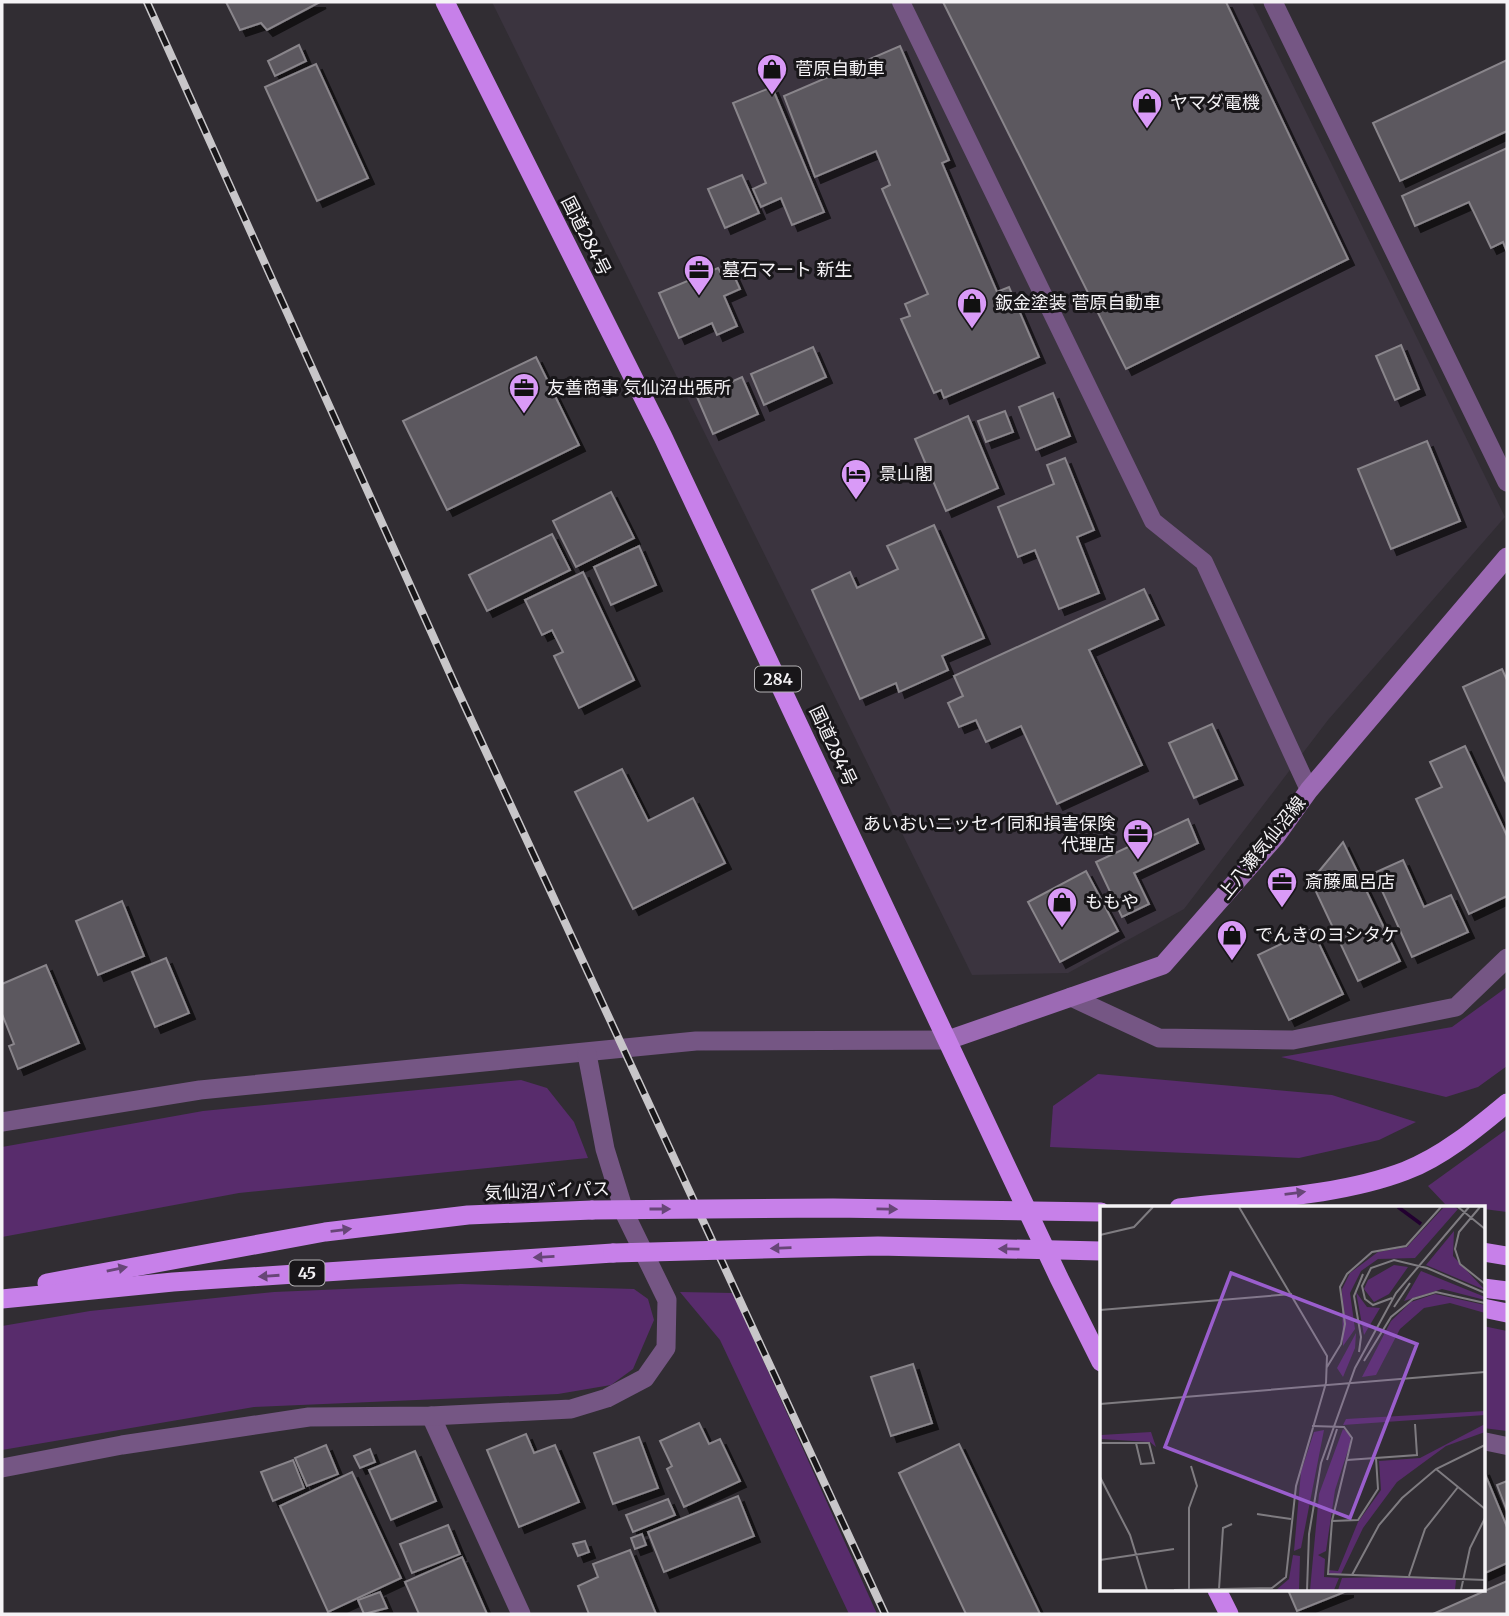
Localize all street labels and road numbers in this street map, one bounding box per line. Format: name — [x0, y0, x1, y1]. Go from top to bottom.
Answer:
street label: 国道284号 — [557, 192, 616, 279]
road number: 284 — [755, 666, 801, 692]
street label: 国道284号 — [805, 702, 862, 790]
street label: 上八瀬気仙沼線 — [1213, 791, 1310, 904]
street label: 気仙沼バイパス — [484, 1177, 610, 1204]
road number: 45 — [290, 1260, 324, 1286]

